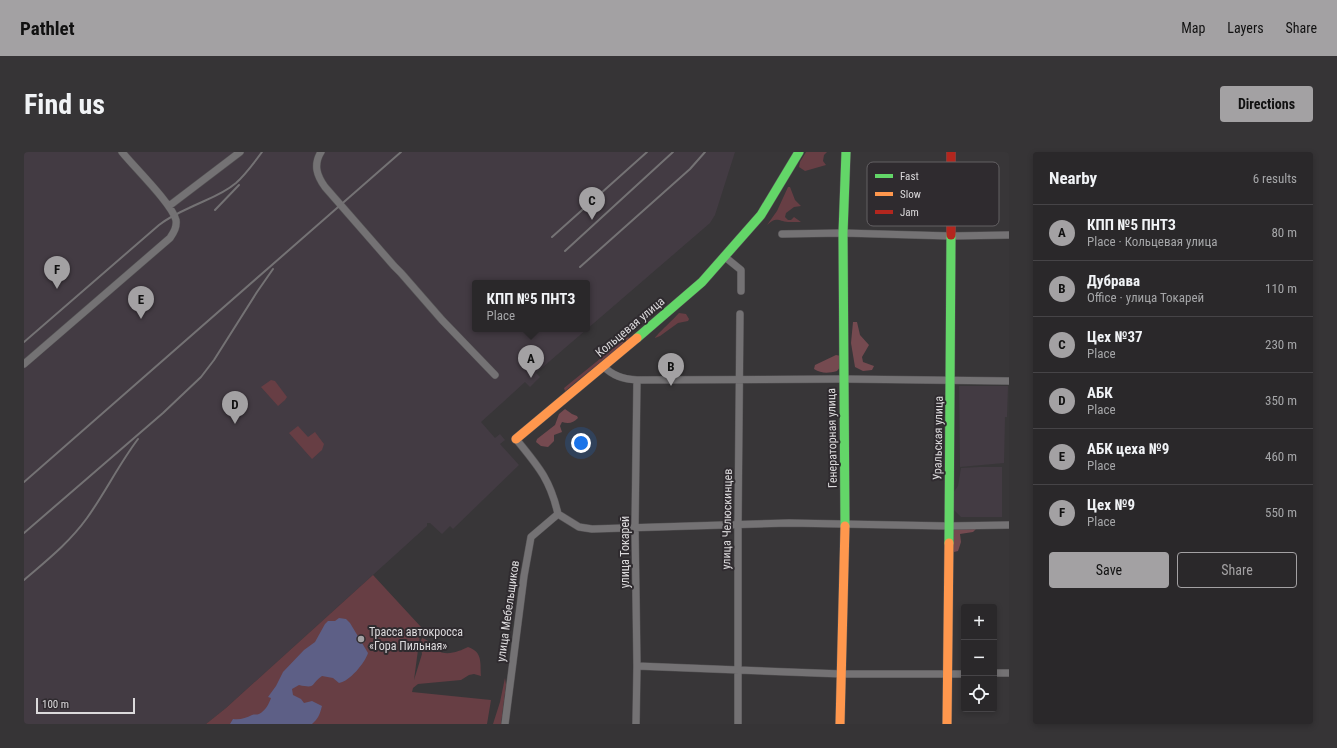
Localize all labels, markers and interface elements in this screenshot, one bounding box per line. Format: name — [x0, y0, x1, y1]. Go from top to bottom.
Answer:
text: Pathlet — [20, 17, 75, 40]
text: Map — [1181, 20, 1205, 36]
text: Layers — [1227, 20, 1264, 36]
text: Share — [1286, 20, 1317, 36]
button: Directions — [1220, 86, 1313, 122]
text: Find us — [24, 88, 105, 121]
legend — [867, 162, 999, 226]
text: Nearby — [1049, 168, 1097, 188]
text: Fast — [900, 170, 919, 183]
text: 6 results — [1253, 171, 1297, 186]
pin: C — [579, 187, 605, 220]
text: Slow — [900, 188, 921, 201]
text: Jam — [900, 206, 919, 219]
text: КПП №5 ПНТЗ — [1087, 216, 1176, 234]
text: A — [1058, 225, 1066, 240]
text: 80 m — [1271, 225, 1297, 240]
text: Place · Кольцевая улица — [1087, 234, 1217, 249]
pin: F — [44, 256, 70, 289]
text: Дубрава — [1087, 272, 1140, 290]
popup — [472, 280, 590, 332]
text: B — [1058, 281, 1066, 296]
text: 110 m — [1265, 281, 1297, 296]
pin: E — [128, 286, 154, 319]
text: КПП №5 ПНТЗ — [487, 290, 575, 308]
text: Office · улица Токарей — [1087, 290, 1204, 305]
street label: Кольцевая улица — [593, 294, 667, 360]
text: Place — [487, 308, 515, 323]
text: Цех №37 — [1087, 328, 1143, 346]
text: C — [1058, 337, 1066, 352]
text: 230 m — [1265, 337, 1297, 352]
pin: A — [518, 345, 544, 378]
text: Place — [1087, 346, 1116, 361]
pin: B — [658, 353, 684, 386]
text: АБК — [1087, 384, 1113, 402]
street label: Генераторная улица — [824, 388, 840, 488]
pin: D — [222, 391, 248, 424]
text: D — [1058, 393, 1066, 408]
text: 350 m — [1265, 393, 1297, 408]
street label: Уральская улица — [930, 396, 946, 480]
text: Place — [1087, 402, 1116, 417]
your location — [571, 433, 591, 453]
text: АБК цеха №9 — [1087, 440, 1169, 458]
text: E — [1059, 449, 1065, 464]
text: 460 m — [1265, 449, 1297, 464]
text: Place — [1087, 458, 1116, 473]
street label: улица Челюскинцев — [719, 469, 735, 569]
text: Цех №9 — [1087, 496, 1135, 514]
text: F — [1059, 505, 1065, 520]
text: 550 m — [1265, 505, 1297, 520]
text: Place — [1087, 514, 1116, 529]
street label: улица Токарей — [618, 516, 632, 588]
button: Save — [1049, 552, 1169, 588]
button: Share — [1177, 552, 1297, 588]
street label: улица Мебельщиков — [494, 559, 522, 663]
map controls — [961, 604, 997, 712]
button: + — [961, 604, 997, 640]
place label: Трасса автокросса «Гора Пильная» — [369, 625, 463, 653]
marker: Трасса автокросса «Гора Пильная» — [356, 634, 366, 644]
button: − — [961, 640, 997, 676]
button: locate — [961, 676, 997, 712]
scale bar — [36, 696, 135, 715]
text: 100 m — [42, 698, 69, 711]

